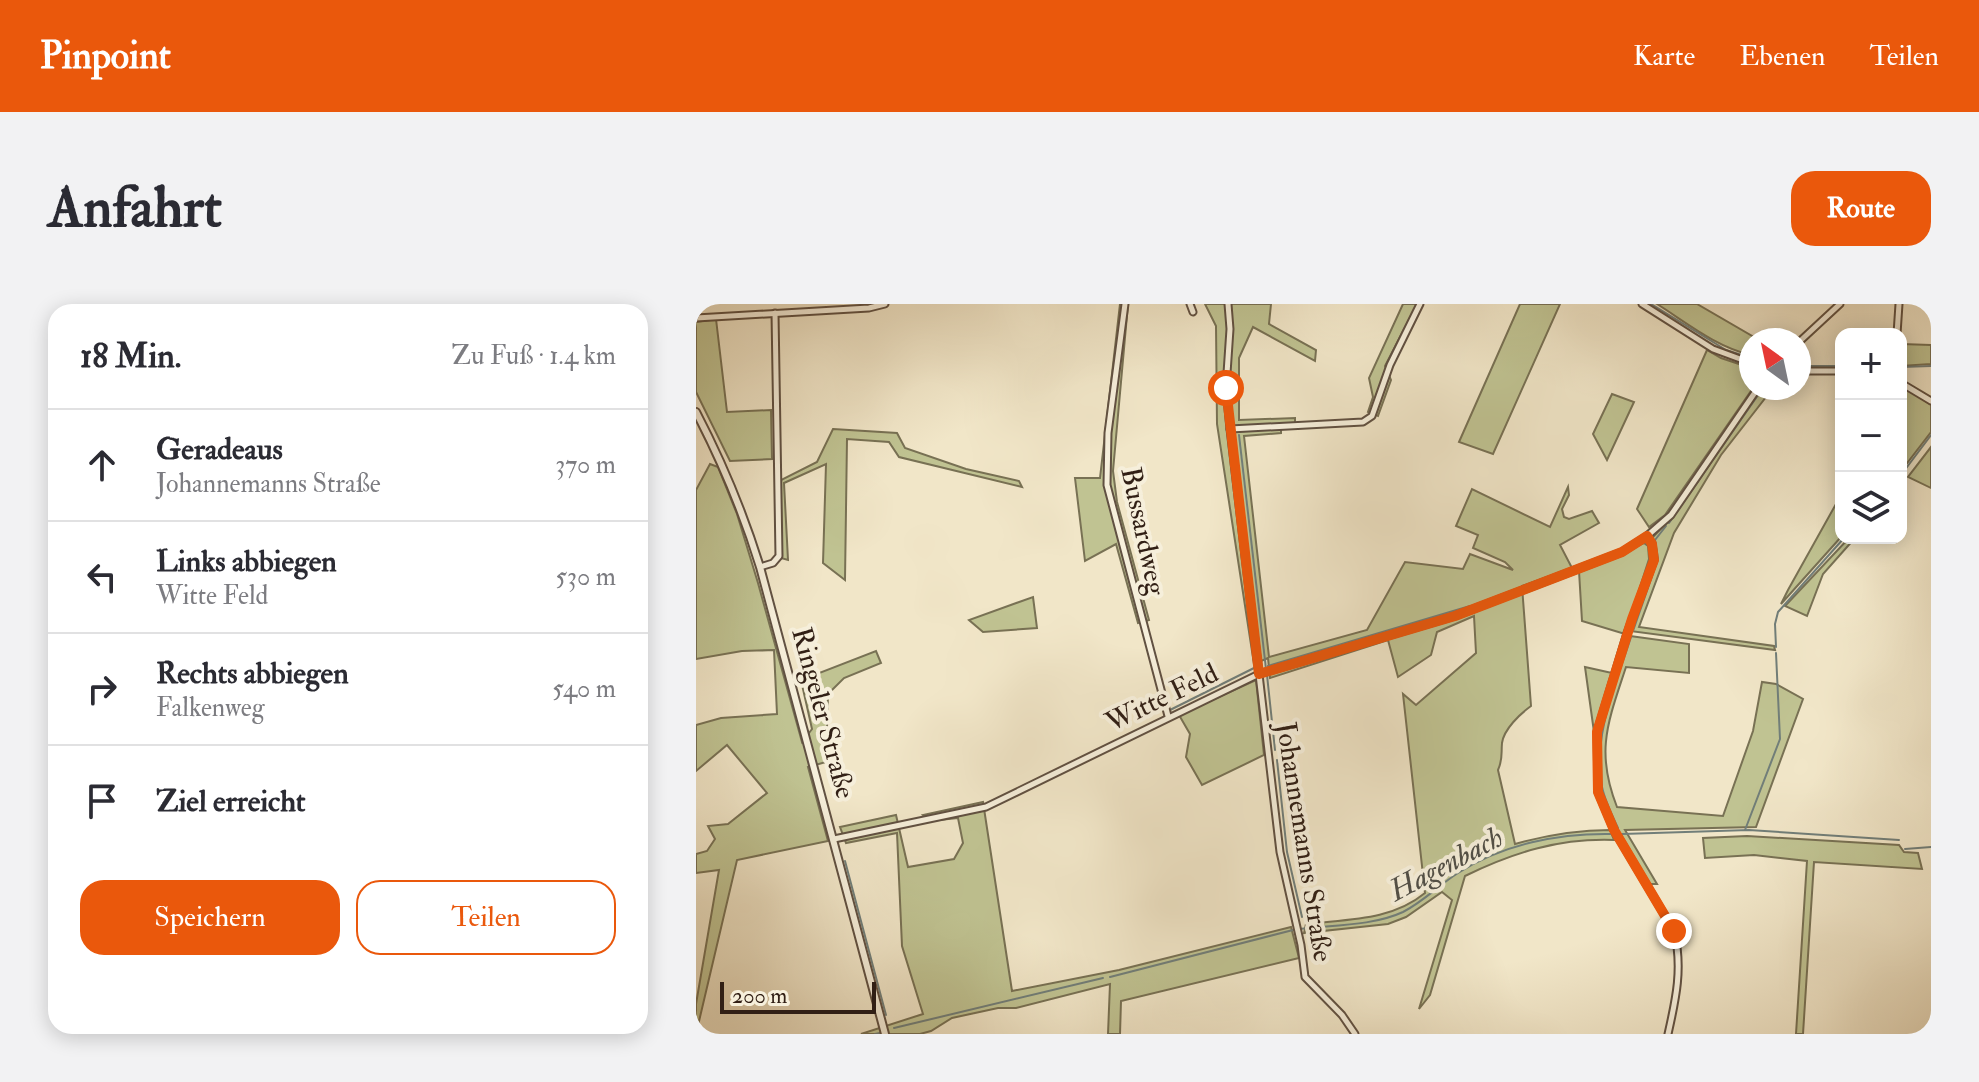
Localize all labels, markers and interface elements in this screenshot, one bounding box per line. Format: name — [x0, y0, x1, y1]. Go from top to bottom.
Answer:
text: Pinpoint — [40, 32, 171, 80]
text: Karte — [1633, 39, 1695, 74]
text: Ebenen — [1739, 39, 1825, 74]
text: Teilen — [1869, 39, 1939, 74]
button: Route — [1791, 171, 1931, 246]
text: Anfahrt — [48, 173, 222, 244]
north arrow — [1739, 328, 1811, 400]
map controls — [1835, 328, 1907, 544]
button: + — [1835, 328, 1907, 400]
text: 18 Min. — [80, 335, 181, 378]
text: Zu Fuß · 1.4 km — [452, 340, 616, 372]
route start — [1208, 370, 1244, 406]
button: − — [1835, 400, 1907, 472]
text: Geradeaus — [156, 431, 283, 468]
icon: ahead — [80, 443, 124, 487]
text: 370 m — [555, 449, 616, 481]
street label: Bussardweg — [1112, 464, 1174, 599]
text: Johannemanns Straße — [156, 468, 381, 500]
button: layers — [1835, 472, 1907, 544]
text: Links abbiegen — [156, 543, 337, 580]
icon: left — [80, 555, 124, 599]
text: 530 m — [556, 561, 616, 593]
text: Witte Feld — [156, 580, 268, 612]
street label: Ringeler Straße — [783, 624, 863, 803]
text: Rechts abbiegen — [156, 655, 349, 692]
street label: Witte Feld — [1099, 656, 1224, 741]
icon: right — [80, 667, 124, 711]
text: 540 m — [552, 673, 616, 705]
text: Falkenweg — [156, 692, 264, 724]
street label: Johannemanns Straße — [1268, 719, 1340, 964]
icon: arrive — [80, 779, 124, 823]
text: Ziel erreicht — [156, 783, 305, 820]
water label: Hagenbach — [1381, 819, 1509, 910]
button: Speichern — [80, 880, 340, 955]
button: Teilen — [356, 880, 616, 955]
route end — [1656, 913, 1692, 949]
scale bar — [720, 978, 876, 1014]
text: 200 m — [732, 982, 787, 1010]

